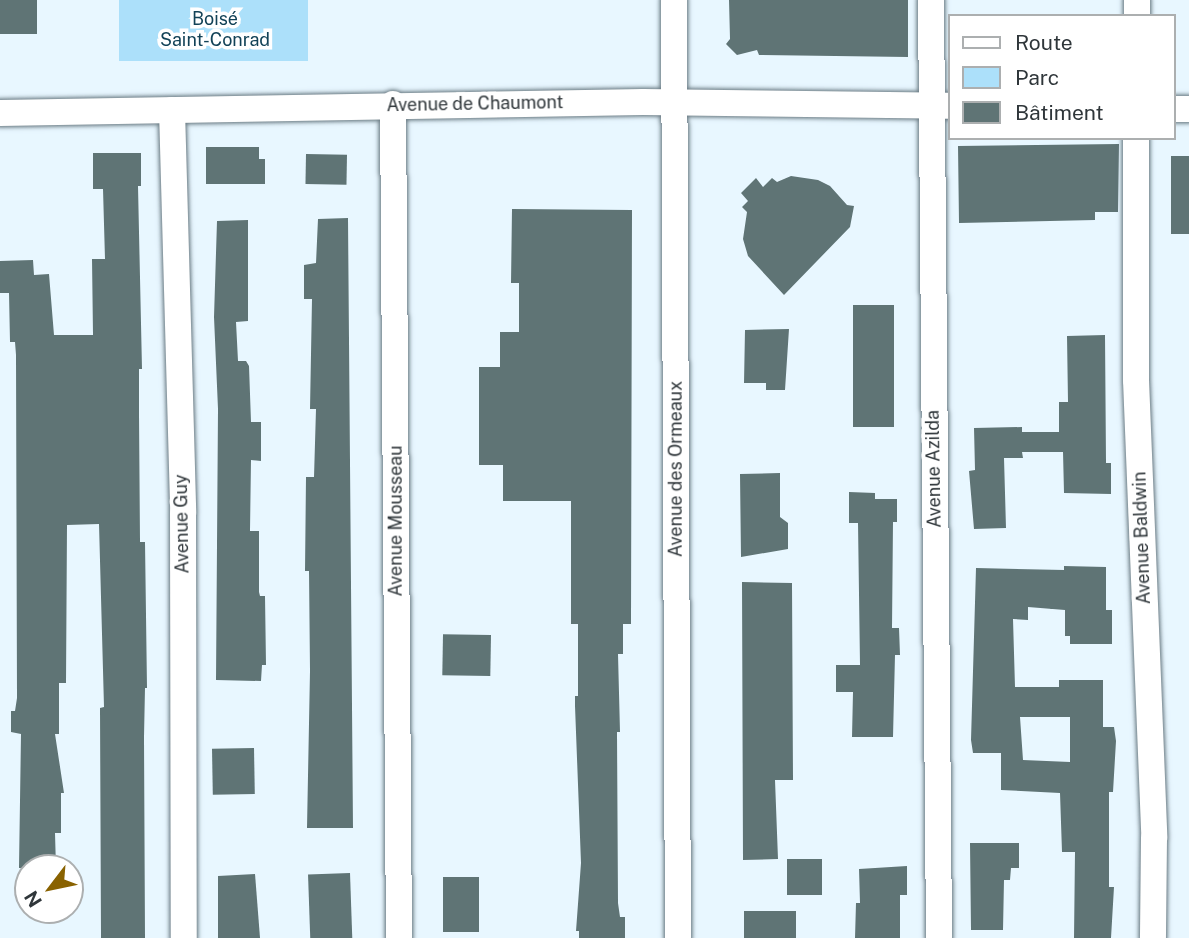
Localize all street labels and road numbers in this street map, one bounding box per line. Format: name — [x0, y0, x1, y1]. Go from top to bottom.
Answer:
street label: Avenue de Chaumont — [386, 92, 564, 116]
street label: Avenue des Ormeaux — [665, 381, 687, 557]
street label: Avenue Azilda — [922, 410, 946, 528]
street label: Avenue Mousseau — [385, 445, 407, 597]
street label: Avenue Baldwin — [1129, 471, 1155, 605]
street label: Avenue Guy — [170, 474, 194, 574]

